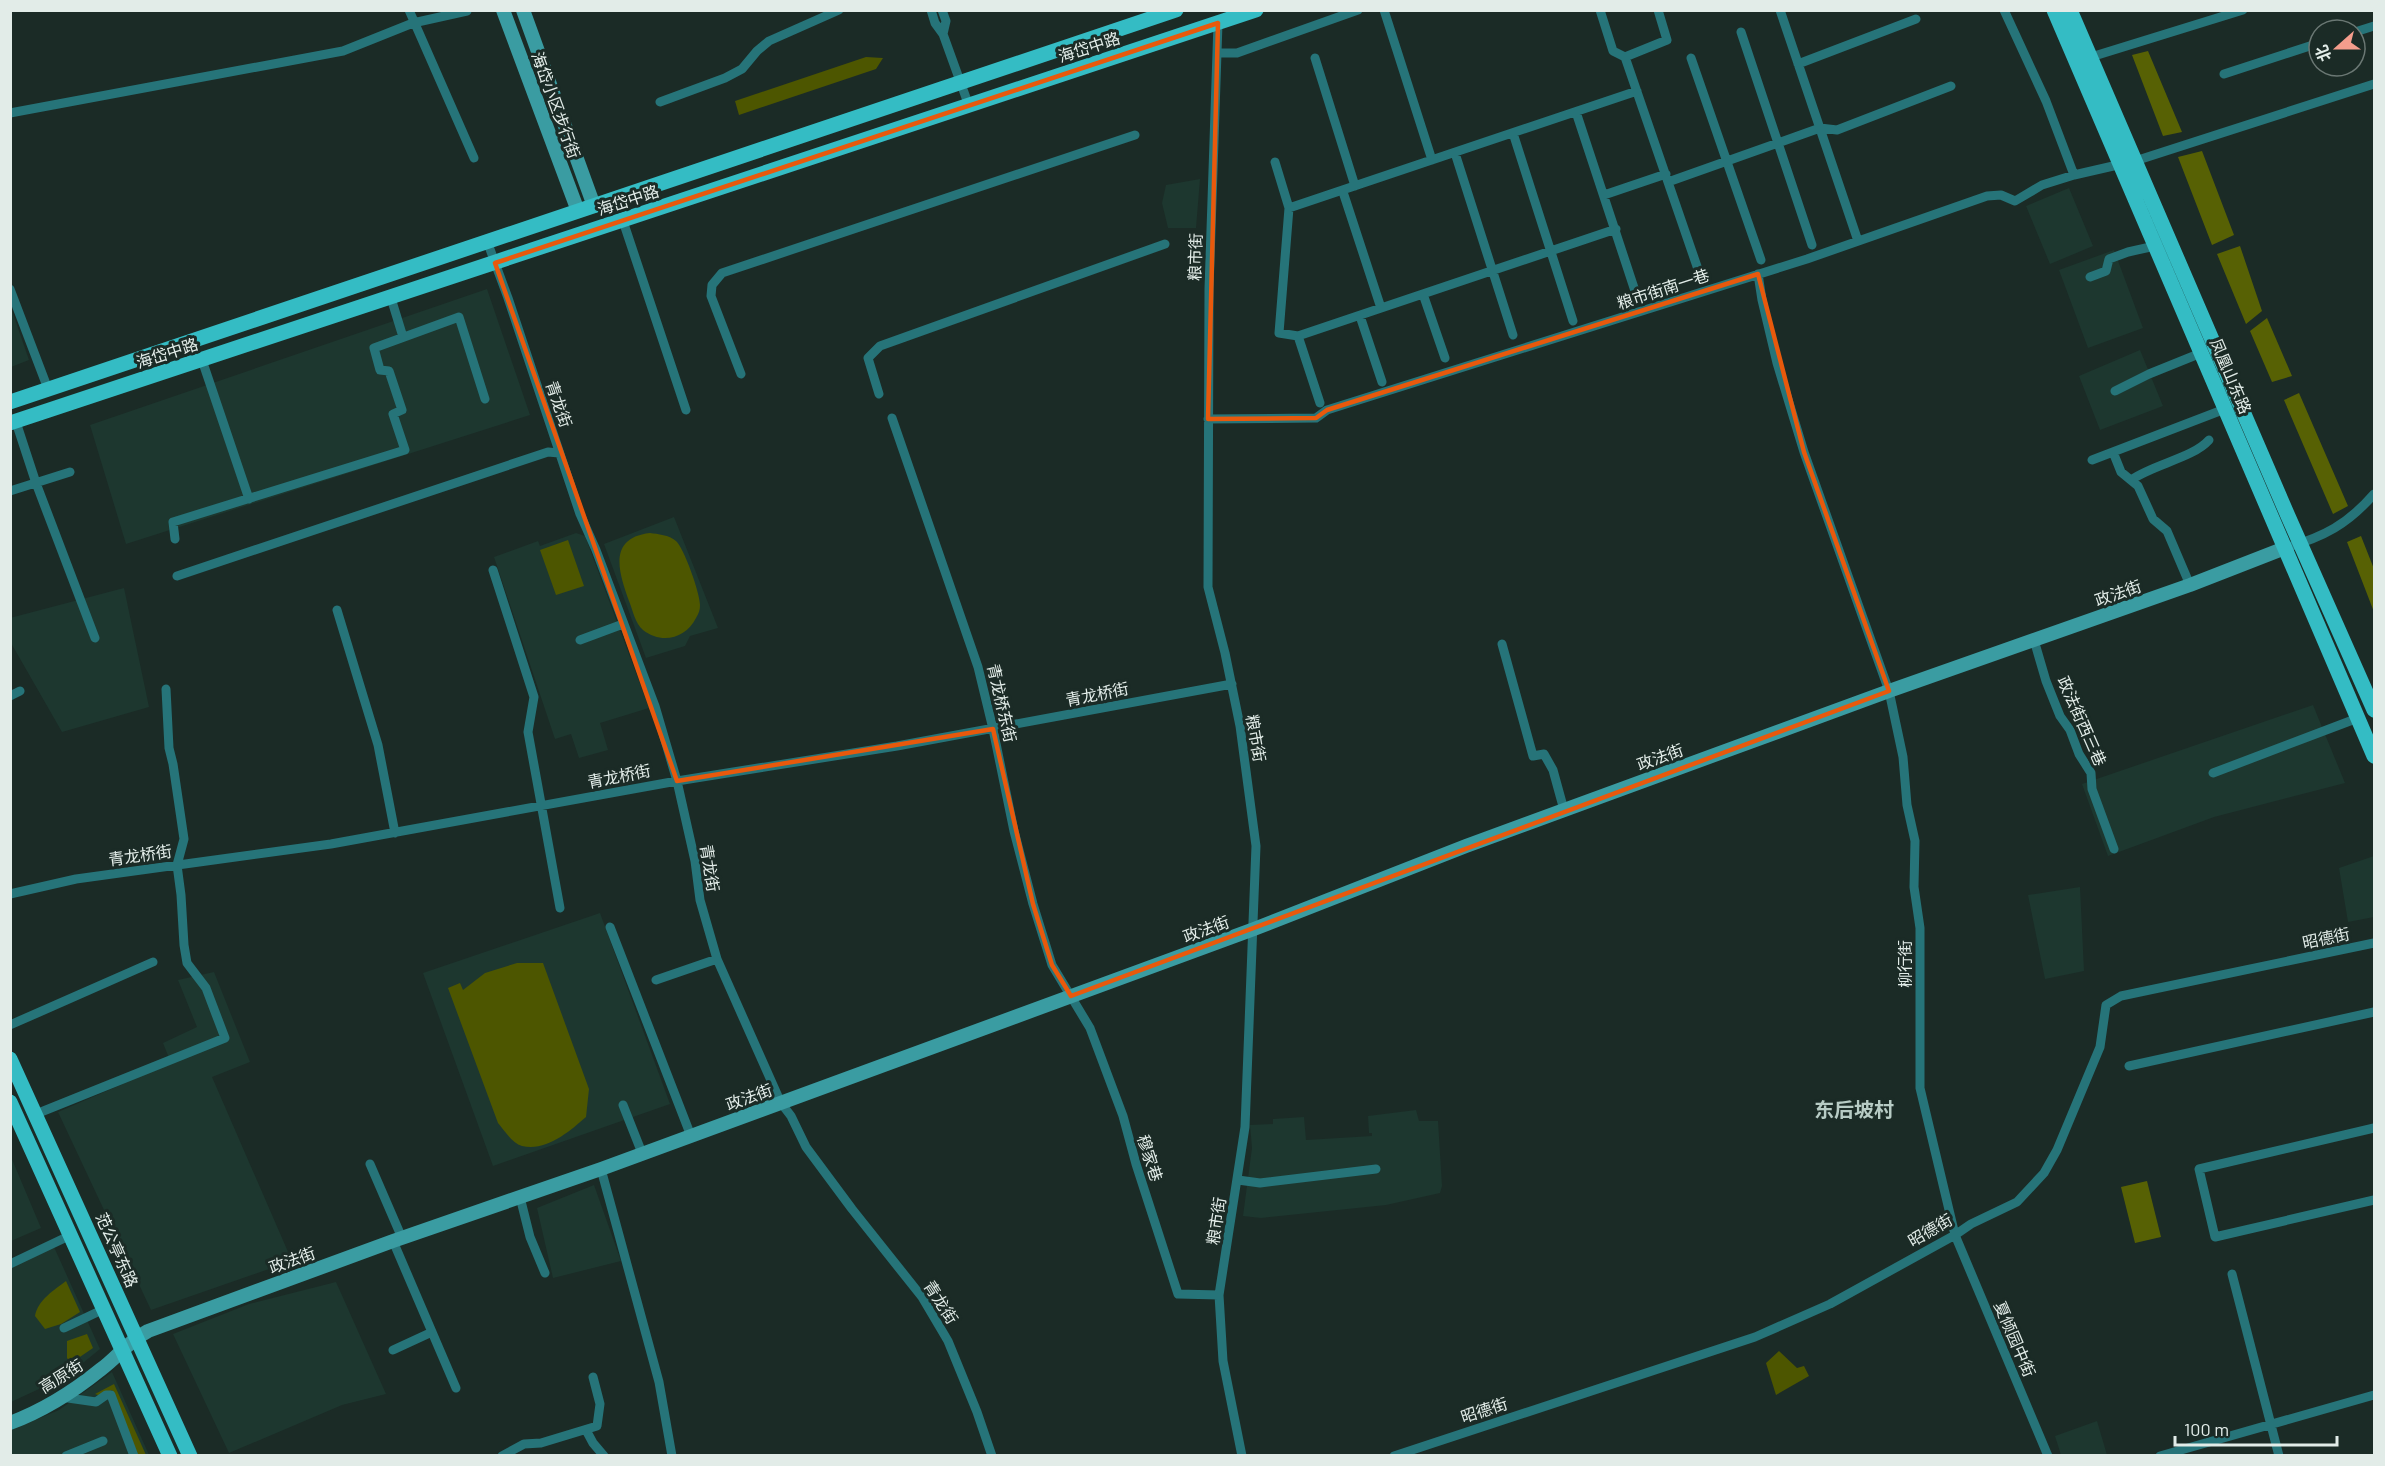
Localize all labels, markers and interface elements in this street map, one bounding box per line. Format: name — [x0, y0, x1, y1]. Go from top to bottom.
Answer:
north arrow — [2307, 18, 2367, 78]
street label: 海岱中路 — [1055, 28, 1122, 65]
text: 北 — [2311, 43, 2334, 64]
street label: 海岱小区步行街 — [528, 49, 585, 161]
street label: 海岱中路 — [594, 181, 661, 218]
street label: 粮市街 — [1184, 233, 1205, 281]
street label: 粮市街南一巷 — [1614, 265, 1711, 312]
street label: 海岱中路 — [133, 334, 200, 371]
street label: 凤凰山东路 — [2207, 335, 2256, 416]
street label: 青龙街 — [543, 378, 576, 430]
street label: 政法街 — [2092, 576, 2144, 609]
street label: 青龙桥东街 — [984, 662, 1021, 744]
street label: 政法街西三巷 — [2054, 673, 2111, 769]
street label: 青龙桥街 — [1064, 678, 1130, 709]
street label: 粮市街 — [1243, 713, 1270, 763]
street label: 政法街 — [1634, 739, 1686, 774]
street label: 青龙桥街 — [586, 760, 652, 791]
street label: 青龙桥街 — [107, 841, 173, 868]
street label: 青龙街 — [697, 843, 724, 893]
street label: 政法街 — [1180, 911, 1232, 946]
street label: 昭德街 — [2300, 923, 2351, 952]
street label: 柳行街 — [1895, 940, 1914, 988]
street label: 政法街 — [723, 1079, 775, 1114]
district label: 东后坡村 — [1814, 1097, 1894, 1121]
street label: 穆家巷 — [1134, 1132, 1167, 1184]
street label: 粮市街 — [1202, 1196, 1229, 1246]
street label: 范公亭东路 — [93, 1209, 142, 1290]
street label: 昭德街 — [1904, 1209, 1955, 1250]
street label: 政法街 — [266, 1242, 318, 1277]
street label: 青龙街 — [920, 1276, 962, 1327]
street label: 夏倾园中街 — [1991, 1298, 2040, 1379]
street label: 高原街 — [35, 1355, 86, 1396]
street label: 昭德街 — [1458, 1393, 1510, 1426]
scale bar — [2175, 1409, 2337, 1447]
text: 100 m — [2184, 1418, 2229, 1440]

